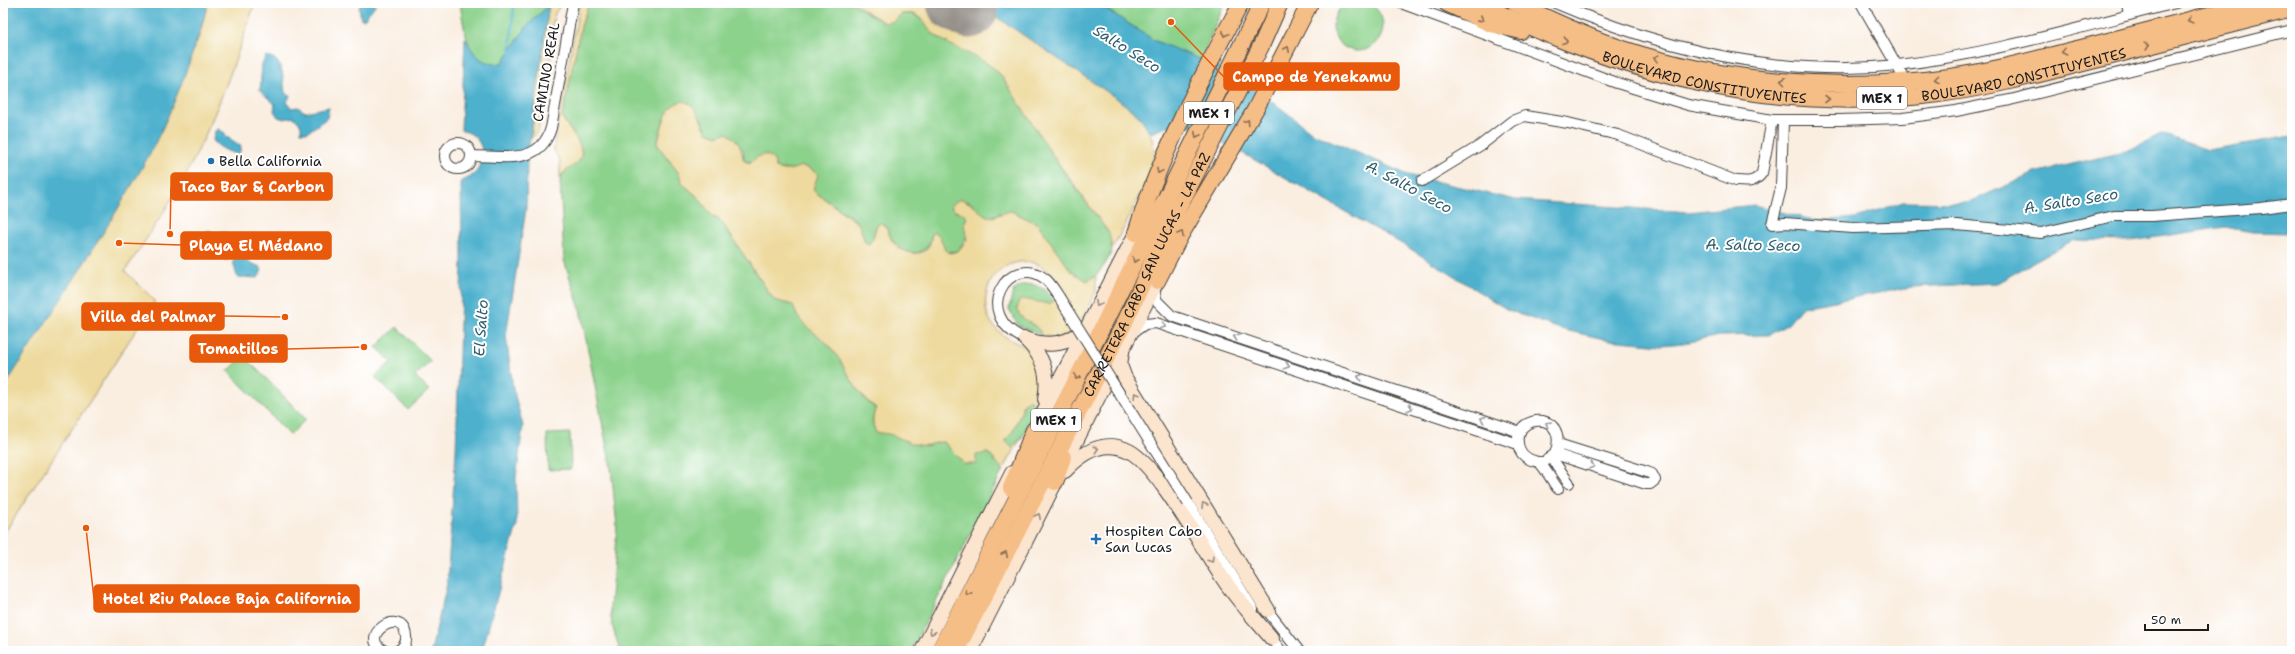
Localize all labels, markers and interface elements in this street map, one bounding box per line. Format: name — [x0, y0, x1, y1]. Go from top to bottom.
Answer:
one-way arrow — [1477, 14, 1485, 22]
one-way arrow — [2187, 15, 2194, 23]
street label: CAMINO REAL — [528, 21, 564, 123]
water label: Salto Seco — [1090, 21, 1164, 77]
one-way arrow — [1222, 30, 1230, 37]
one-way arrow — [1561, 37, 1568, 45]
street label: BOULEVARD CONSTITUYENTES — [1921, 43, 2128, 105]
one-way arrow — [2144, 43, 2150, 51]
one-way arrow — [1282, 46, 1289, 53]
street label: BOULEVARD CONSTITUYENTES — [1600, 47, 1807, 107]
one-way arrow — [2061, 47, 2068, 55]
one-way arrow — [1653, 54, 1659, 62]
callout: Campo de Yenekamu — [1224, 63, 1399, 90]
text: Campo de Yenekamu — [1232, 67, 1392, 87]
one-way arrow — [1934, 74, 1940, 83]
one-way arrow — [1780, 77, 1787, 86]
road number: MEX 1 — [1857, 87, 1907, 109]
one-way arrow — [1824, 95, 1830, 103]
road number: MEX 1 — [1184, 102, 1234, 124]
one-way arrow — [1243, 119, 1250, 126]
one-way arrow — [1194, 131, 1202, 139]
street label: CARRETERA CABO SAN LUCAS - LA PAZ — [1079, 149, 1214, 400]
place label: Bella California — [219, 152, 322, 170]
marker: Bella California — [206, 156, 216, 166]
water label: A. Salto Seco — [1362, 156, 1456, 218]
one-way arrow — [1156, 166, 1164, 174]
callout: Taco Bar & Carbon — [171, 173, 332, 200]
text: Taco Bar & Carbon — [180, 177, 324, 197]
water label: A. Salto Seco — [2022, 184, 2120, 218]
one-way arrow — [1176, 231, 1184, 238]
callout: Playa El Médano — [181, 232, 331, 259]
water label: A. Salto Seco — [1705, 234, 1801, 256]
text: Playa El Médano — [189, 236, 323, 256]
one-way arrow — [1132, 256, 1140, 264]
water label: El Salto — [469, 299, 493, 357]
one-way arrow — [1095, 300, 1103, 307]
callout: Villa del Palmar — [82, 303, 224, 330]
text: Villa del Palmar — [90, 307, 216, 327]
one-way arrow — [1160, 321, 1167, 329]
one-way arrow — [1233, 334, 1240, 342]
callout: Tomatillos — [190, 335, 287, 362]
text: Tomatillos — [198, 339, 278, 359]
one-way arrow — [1283, 361, 1290, 370]
one-way arrow — [1074, 373, 1082, 380]
one-way arrow — [1357, 374, 1364, 382]
one-way arrow — [1133, 392, 1141, 399]
one-way arrow — [1406, 403, 1413, 411]
road number: MEX 1 — [1031, 409, 1081, 431]
one-way arrow — [1480, 415, 1487, 423]
one-way arrow — [1545, 422, 1552, 429]
one-way arrow — [1092, 445, 1099, 454]
one-way arrow — [1588, 461, 1595, 470]
one-way arrow — [1202, 502, 1209, 509]
one-way arrow — [1033, 513, 1041, 520]
place label: Hospiten Cabo San Lucas — [1105, 522, 1202, 556]
marker: Hospiten Cabo San Lucas — [1090, 533, 1102, 545]
one-way arrow — [1000, 551, 1008, 558]
one-way arrow — [1206, 556, 1213, 563]
callout: Hotel Riu Palace Baja California — [94, 585, 359, 612]
one-way arrow — [965, 588, 973, 596]
text: Hotel Riu Palace Baja California — [102, 589, 352, 609]
scale bar — [2145, 606, 2208, 632]
text: 50 m — [2151, 612, 2181, 628]
one-way arrow — [929, 628, 937, 636]

